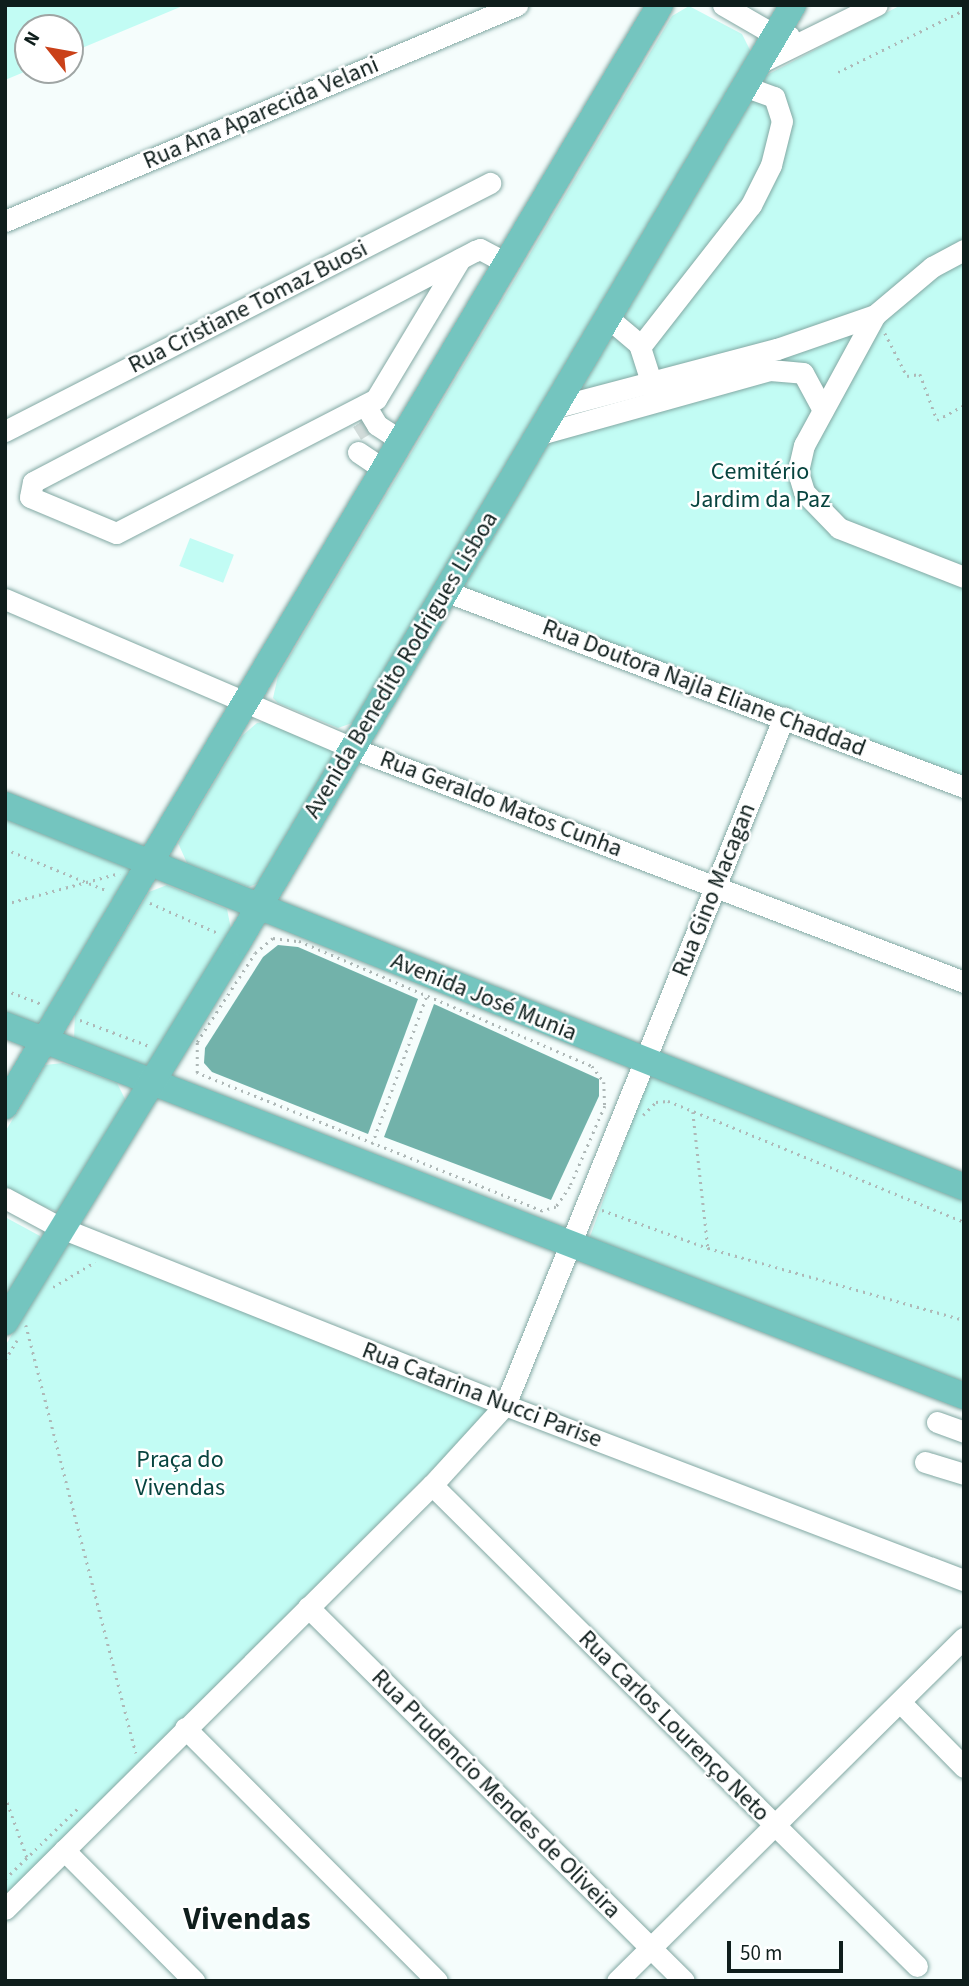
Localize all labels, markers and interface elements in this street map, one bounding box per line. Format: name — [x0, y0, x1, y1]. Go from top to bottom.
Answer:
north arrow — [14, 14, 84, 84]
text: N — [17, 27, 47, 51]
street label: Rua Ana Aparecida Velani — [139, 50, 383, 176]
street label: Rua Cristiane Tomaz Buosi — [124, 234, 372, 380]
park label: Cemitério Jardim da Paz — [690, 458, 830, 514]
street label: Avenida Benedito Rodrigues Lisboa — [298, 506, 504, 824]
street label: Rua Doutora Najla Eliane Chaddad — [538, 613, 870, 763]
street label: Rua Geraldo Matos Cunha — [376, 745, 626, 863]
street label: Rua Gino Macagan — [666, 799, 762, 981]
street label: Avenida José Munia — [387, 947, 581, 1047]
street label: Rua Catarina Nucci Parise — [358, 1336, 606, 1454]
park label: Praça do Vivendas — [135, 1446, 225, 1502]
street label: Rua Carlos Lourenço Neto — [572, 1624, 776, 1828]
street label: Rua Prudencio Mendes de Oliveira — [365, 1663, 627, 1925]
district label: Vivendas — [183, 1900, 311, 1938]
scale bar — [731, 1926, 846, 1970]
text: 50 m — [740, 1938, 782, 1968]

